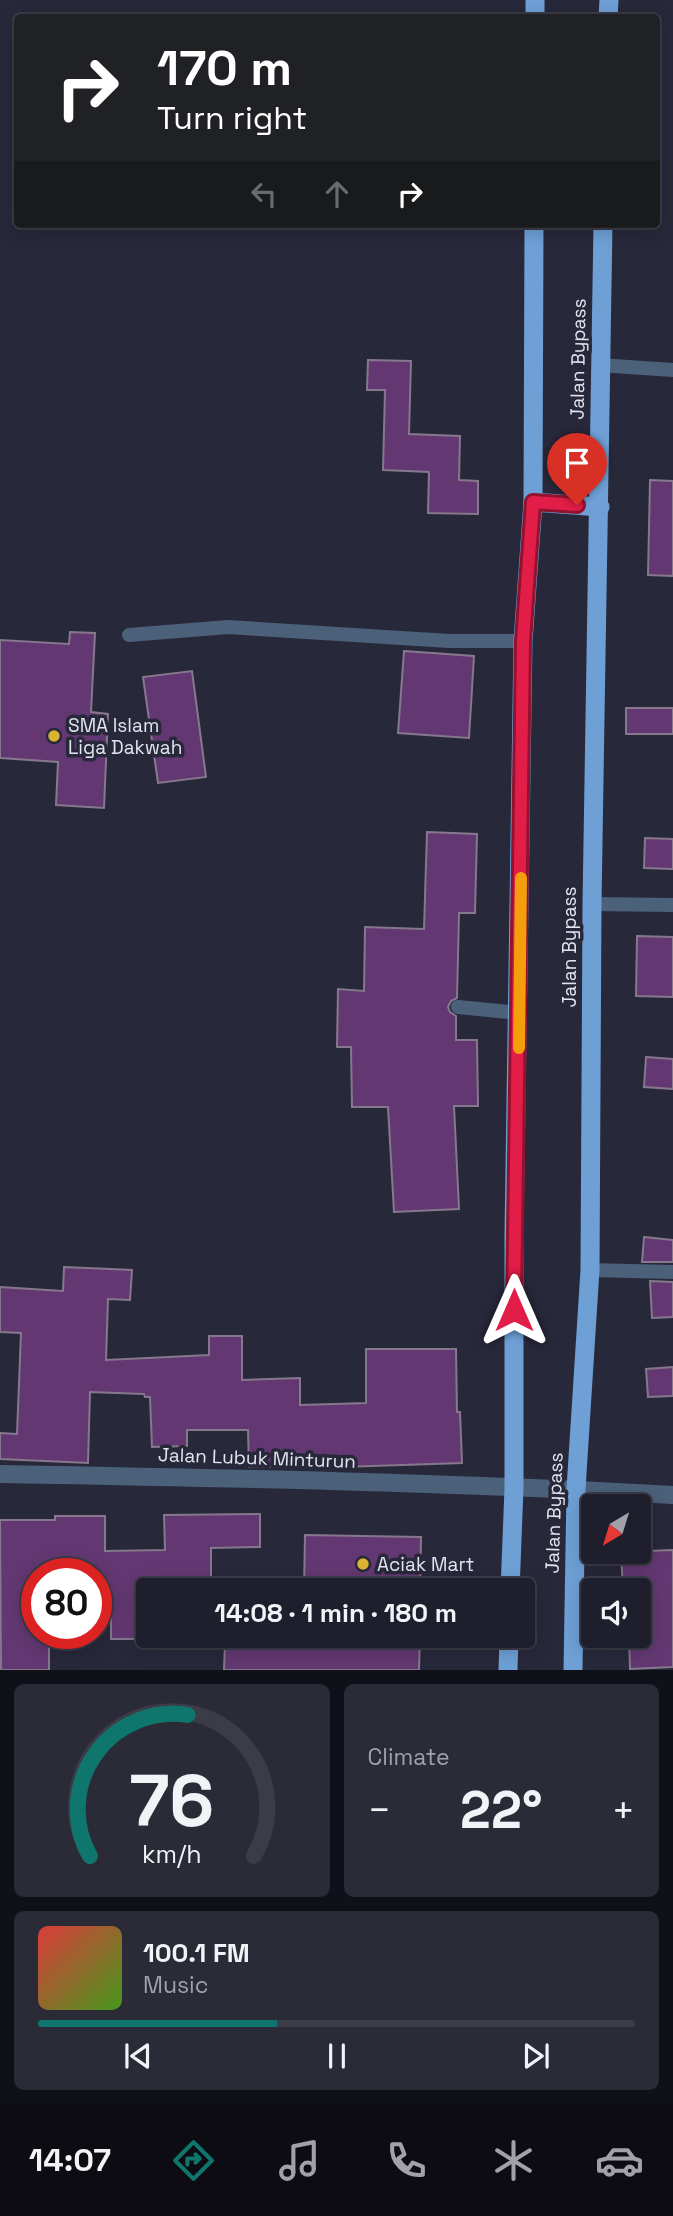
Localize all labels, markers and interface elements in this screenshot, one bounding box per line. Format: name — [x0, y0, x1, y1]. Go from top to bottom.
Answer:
text: 170 m — [157, 37, 292, 99]
icon: right — [42, 42, 133, 133]
text: Turn right — [157, 98, 307, 138]
icon: left — [245, 175, 283, 213]
icon: ahead — [318, 175, 356, 213]
icon: right — [391, 175, 429, 213]
street label: Jalan Bypass — [564, 298, 592, 420]
pin — [547, 433, 607, 505]
icon: arrive — [558, 444, 596, 482]
place label: SMA Islam Liga Dakwah — [68, 713, 182, 760]
marker: SMA Islam Liga Dakwah — [46, 728, 62, 744]
street label: Jalan Bypass — [557, 886, 582, 1008]
position arrow — [477, 1273, 551, 1347]
street label: Jalan Lubuk Minturun — [158, 1442, 356, 1474]
street label: Jalan Bypass — [539, 1452, 569, 1574]
north arrow — [581, 1494, 651, 1564]
map controls — [581, 1494, 651, 1648]
place label: Aciak Mart — [377, 1552, 474, 1577]
marker: Aciak Mart — [355, 1556, 371, 1572]
speed limit sign: 80 — [21, 1558, 112, 1649]
button: sound — [581, 1578, 651, 1648]
text: 14:08 · 1 min · 180 m — [214, 1596, 457, 1630]
text: Climate — [368, 1742, 450, 1772]
text: 76 — [129, 1755, 214, 1848]
text: 22° — [460, 1777, 542, 1843]
text: − — [368, 1786, 391, 1834]
text: + — [611, 1786, 635, 1834]
text: km/h — [142, 1838, 202, 1870]
text: 100.1 FM — [143, 1936, 250, 1970]
text: Music — [143, 1970, 208, 2000]
icon: previous — [119, 2037, 157, 2075]
icon: pause — [318, 2037, 356, 2075]
icon: next — [517, 2037, 555, 2075]
icon: directions — [169, 2136, 218, 2185]
icon: music — [275, 2136, 324, 2185]
icon: phone — [382, 2136, 431, 2185]
icon: climate — [489, 2136, 538, 2185]
icon: car — [595, 2136, 644, 2185]
text: 14:07 — [29, 2140, 111, 2180]

